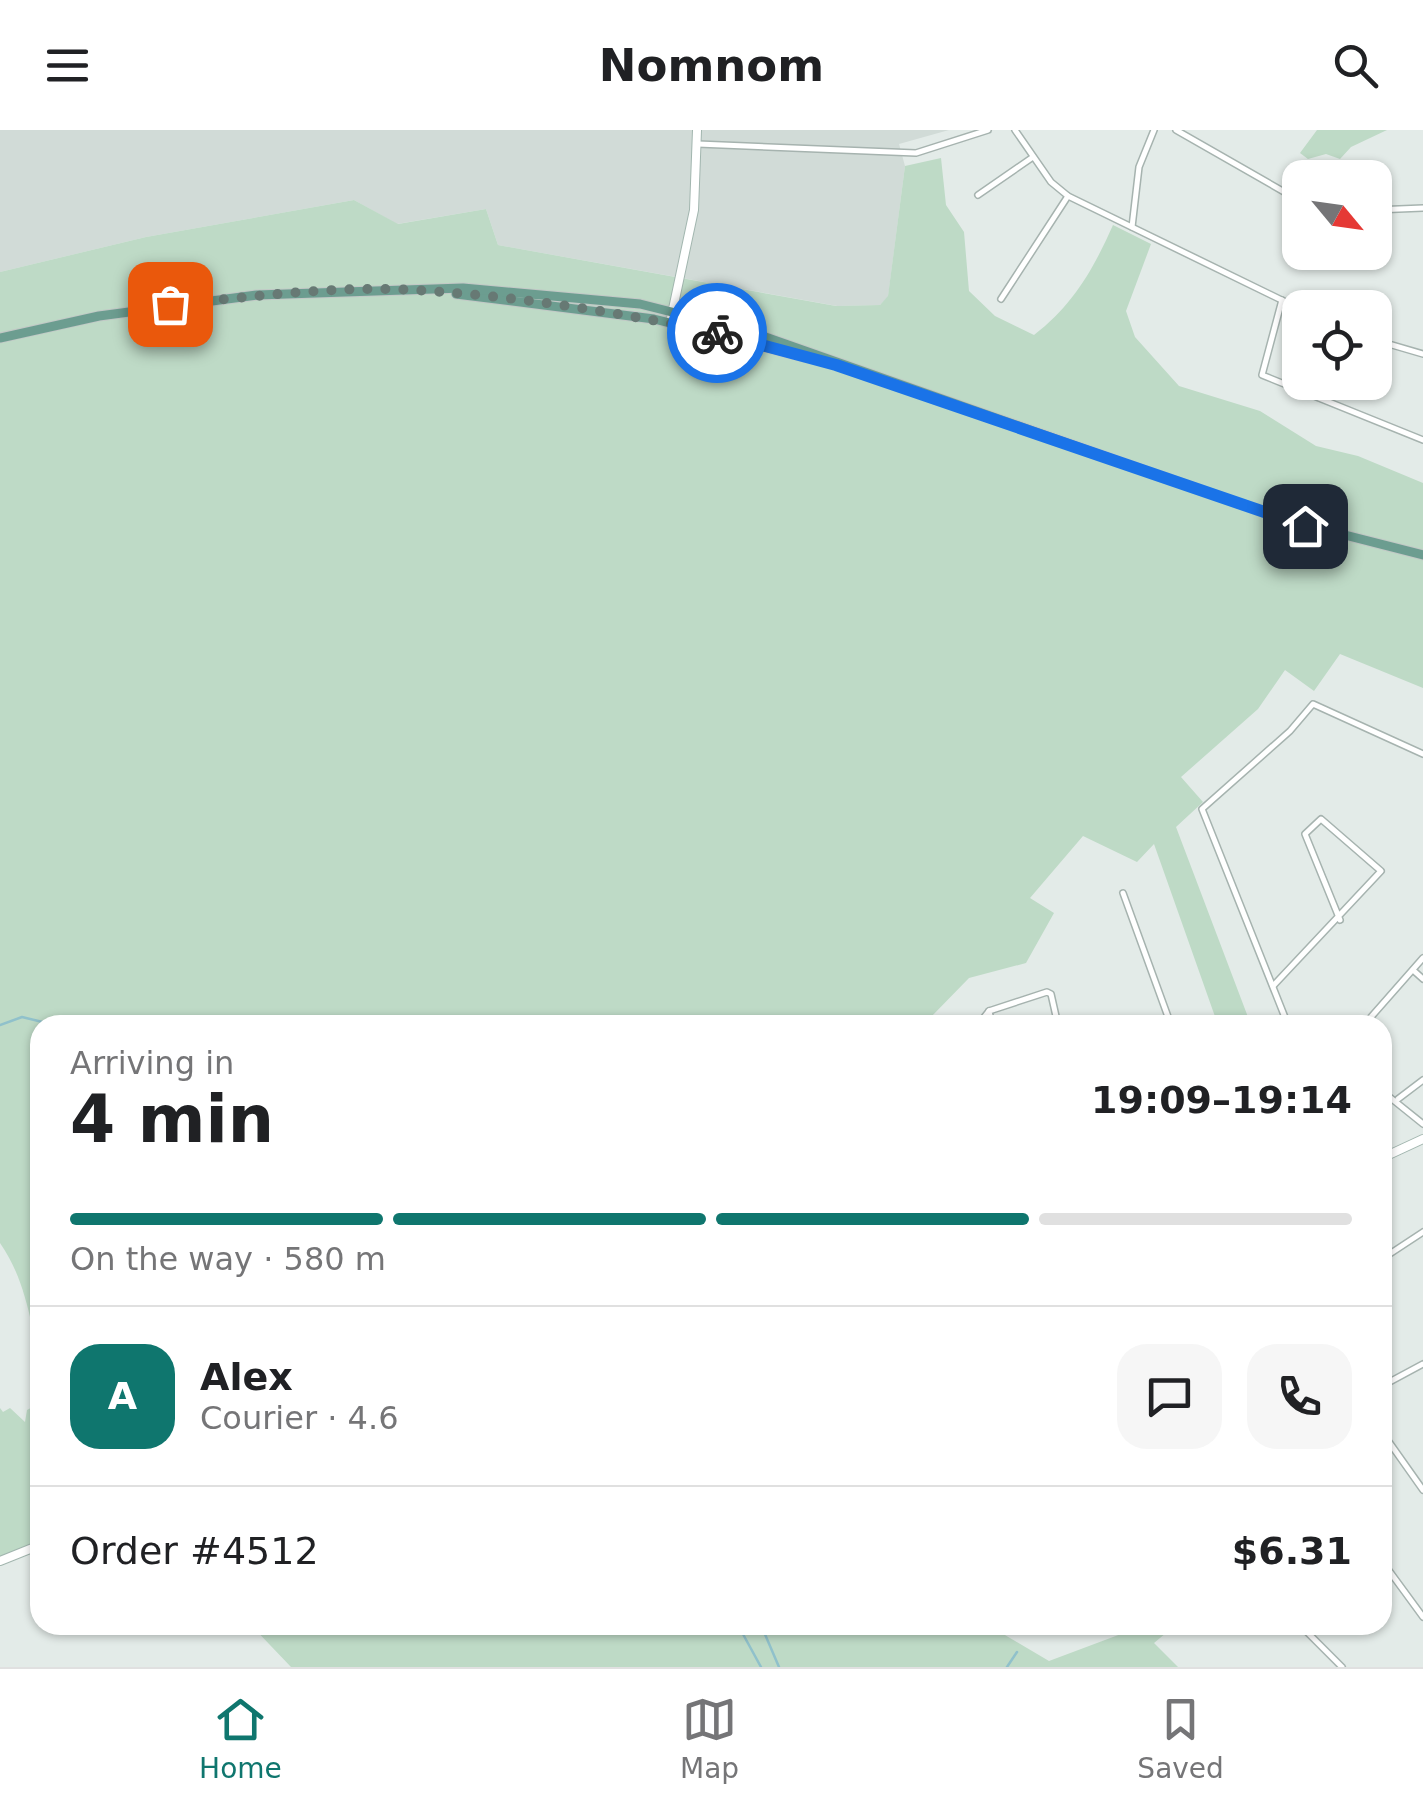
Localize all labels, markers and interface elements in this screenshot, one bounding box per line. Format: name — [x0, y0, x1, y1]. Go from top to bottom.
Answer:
icon: menu — [40, 38, 95, 93]
icon: search — [1328, 38, 1383, 93]
text: Nomnom — [599, 39, 824, 92]
north arrow — [1282, 160, 1392, 270]
map controls — [1282, 160, 1392, 400]
pin — [128, 262, 213, 347]
icon: bag — [143, 277, 198, 332]
courier — [667, 283, 767, 383]
button: locate — [1282, 290, 1392, 400]
icon: bike — [690, 306, 745, 361]
pin — [1263, 484, 1348, 569]
icon: home — [1278, 499, 1333, 554]
text: Arriving in — [70, 1044, 234, 1082]
text: 19:09–19:14 — [1091, 1078, 1352, 1122]
text: 4 min — [70, 1082, 274, 1157]
text: On the way · 580 m — [70, 1240, 386, 1278]
button: chat — [1117, 1344, 1222, 1449]
button: phone — [1247, 1344, 1352, 1449]
text: Alex — [200, 1355, 293, 1399]
text: A — [108, 1374, 137, 1418]
text: Courier · 4.6 — [200, 1399, 399, 1437]
text: Order #4512 — [70, 1529, 319, 1573]
text: $6.31 — [1232, 1529, 1352, 1573]
tab: Home — [199, 1692, 282, 1785]
tab: Map — [680, 1692, 739, 1785]
tab: Saved — [1137, 1692, 1224, 1785]

